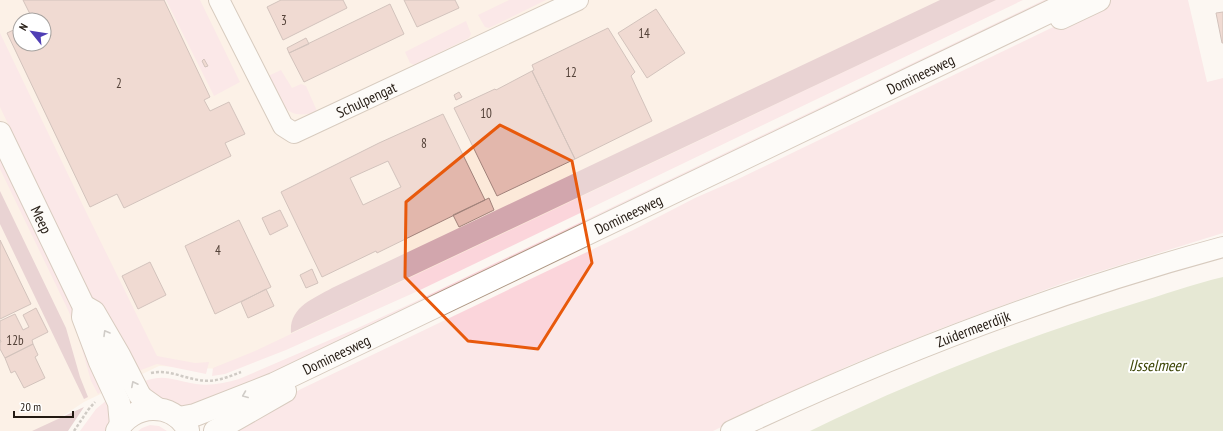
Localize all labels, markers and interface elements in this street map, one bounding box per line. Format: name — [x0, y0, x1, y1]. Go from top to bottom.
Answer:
north arrow — [12, 12, 52, 52]
house number: 3 — [281, 12, 287, 29]
text: N — [16, 21, 31, 33]
house number: 14 — [638, 25, 650, 42]
street label: Domineesweg — [883, 50, 957, 98]
house number: 12 — [565, 64, 577, 81]
house number: 2 — [116, 75, 122, 92]
street label: Schulpengat — [333, 77, 399, 121]
house number: 10 — [480, 105, 492, 122]
house number: 8 — [421, 135, 427, 152]
street label: Domineesweg — [591, 190, 665, 238]
street label: Meep — [27, 203, 56, 236]
house number: 4 — [215, 242, 221, 259]
street label: Zuidermeerdijk — [933, 306, 1013, 351]
one-way arrow — [104, 330, 111, 337]
street label: Domineesweg — [299, 330, 373, 378]
house number: 12b — [6, 332, 24, 349]
water label: IJsselmeer — [1129, 355, 1188, 375]
one-way arrow — [132, 381, 139, 388]
one-way arrow — [241, 391, 248, 399]
scale bar — [14, 393, 73, 419]
text: 20 m — [20, 399, 41, 414]

